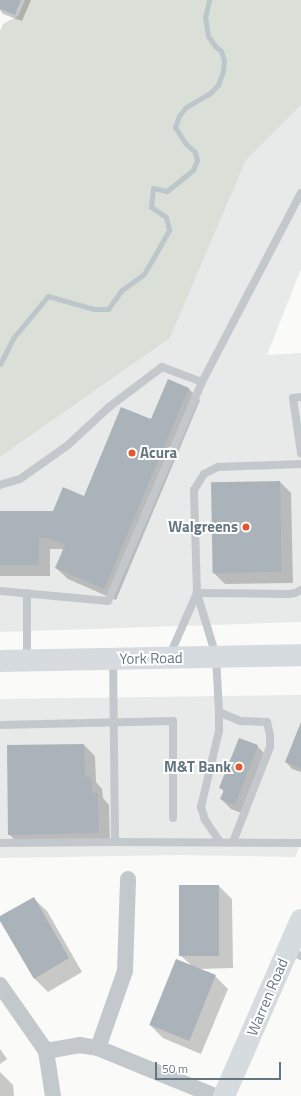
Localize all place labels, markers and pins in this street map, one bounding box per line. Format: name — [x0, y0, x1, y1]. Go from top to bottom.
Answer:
place label: Acura — [140, 444, 177, 462]
marker: Acura — [127, 448, 137, 458]
place label: Walgreens — [168, 518, 238, 536]
marker: Walgreens — [241, 522, 251, 532]
place label: M&T Bank — [164, 758, 231, 776]
marker: M&T Bank — [234, 762, 244, 772]

